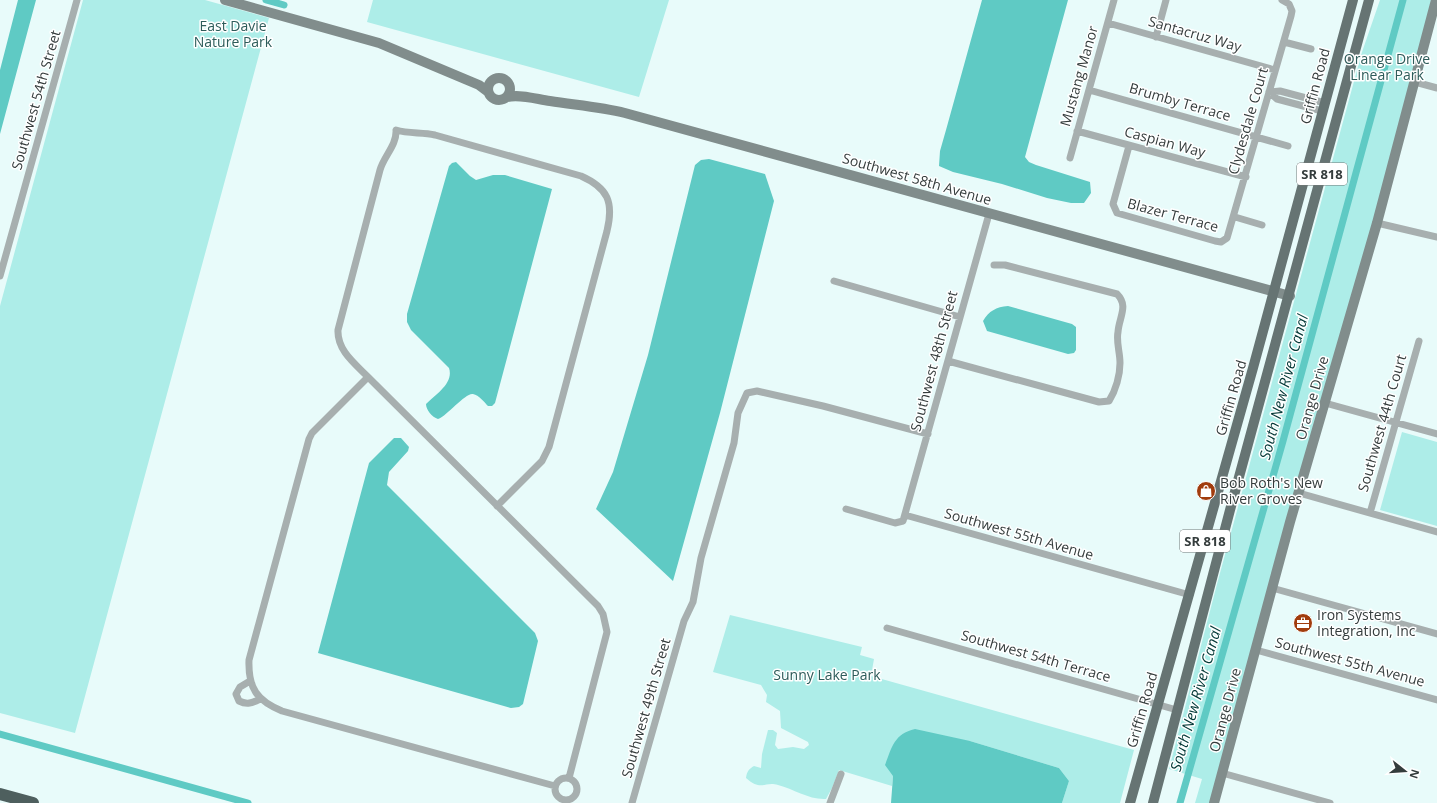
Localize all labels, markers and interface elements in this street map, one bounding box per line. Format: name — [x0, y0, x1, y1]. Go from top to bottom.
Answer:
street label: Santacruz Way — [1146, 11, 1245, 56]
park label: East Davie Nature Park — [194, 16, 273, 51]
street label: Mustang Manor — [1055, 23, 1102, 128]
street label: Southwest 54th Street — [6, 28, 65, 172]
street label: Griffin Road — [1295, 46, 1334, 126]
park label: Orange Drive Linear Park — [1344, 49, 1430, 84]
street label: Clydesdale Court — [1223, 65, 1272, 177]
street label: Brumby Terrace — [1127, 78, 1233, 125]
street label: Caspian Way — [1123, 122, 1209, 162]
street label: Southwest 58th Avenue — [840, 148, 994, 209]
road number: SR 818 — [1297, 163, 1347, 185]
street label: Blazer Terrace — [1126, 193, 1221, 236]
street label: Southwest 48th Street — [906, 289, 961, 433]
water label: South New River Canal — [1254, 311, 1312, 462]
street label: Southwest 44th Court — [1353, 352, 1410, 494]
street label: Orange Drive — [1290, 354, 1333, 442]
street label: Griffin Road — [1211, 358, 1250, 438]
place label: Bob Roth's New River Groves — [1220, 473, 1323, 508]
shop icon: Bob Roth's New River Groves — [1195, 480, 1217, 502]
street label: Southwest 55th Avenue — [942, 503, 1096, 564]
road number: SR 818 — [1180, 530, 1230, 552]
place label: Iron Systems Integration, Inc — [1317, 605, 1416, 640]
office icon: Iron Systems Integration, Inc — [1292, 612, 1314, 634]
water label: South New River Canal — [1165, 623, 1226, 773]
street label: Southwest 54th Terrace — [959, 625, 1113, 686]
street label: Southwest 55th Avenue — [1273, 632, 1427, 691]
street label: Southwest 49th Street — [616, 636, 675, 780]
park label: Sunny Lake Park — [773, 665, 881, 684]
street label: Orange Drive — [1204, 666, 1245, 754]
street label: Griffin Road — [1122, 670, 1161, 750]
north arrow — [1385, 751, 1425, 791]
text: N — [1407, 768, 1424, 781]

